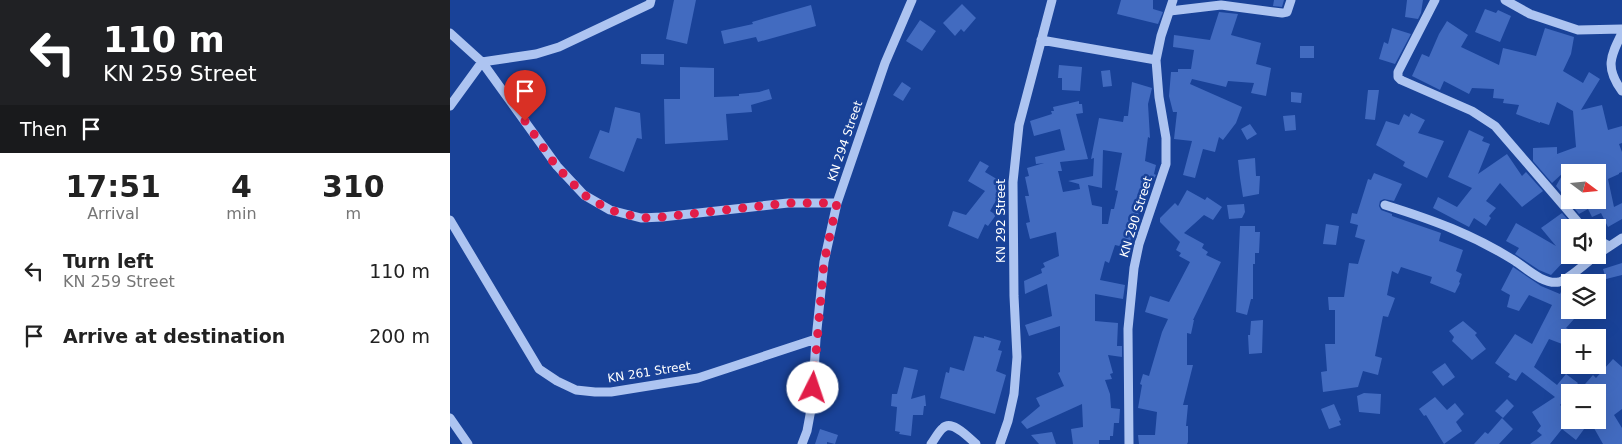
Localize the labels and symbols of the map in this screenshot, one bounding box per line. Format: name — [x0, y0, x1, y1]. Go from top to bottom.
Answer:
pin — [504, 70, 546, 121]
street label: KN 294 Street — [825, 99, 865, 183]
north arrow — [1561, 164, 1606, 209]
street label: KN 290 Street — [1117, 175, 1155, 259]
street label: KN 292 Street — [994, 179, 1008, 263]
street label: KN 261 Street — [606, 358, 692, 385]
position arrow — [786, 361, 838, 413]

